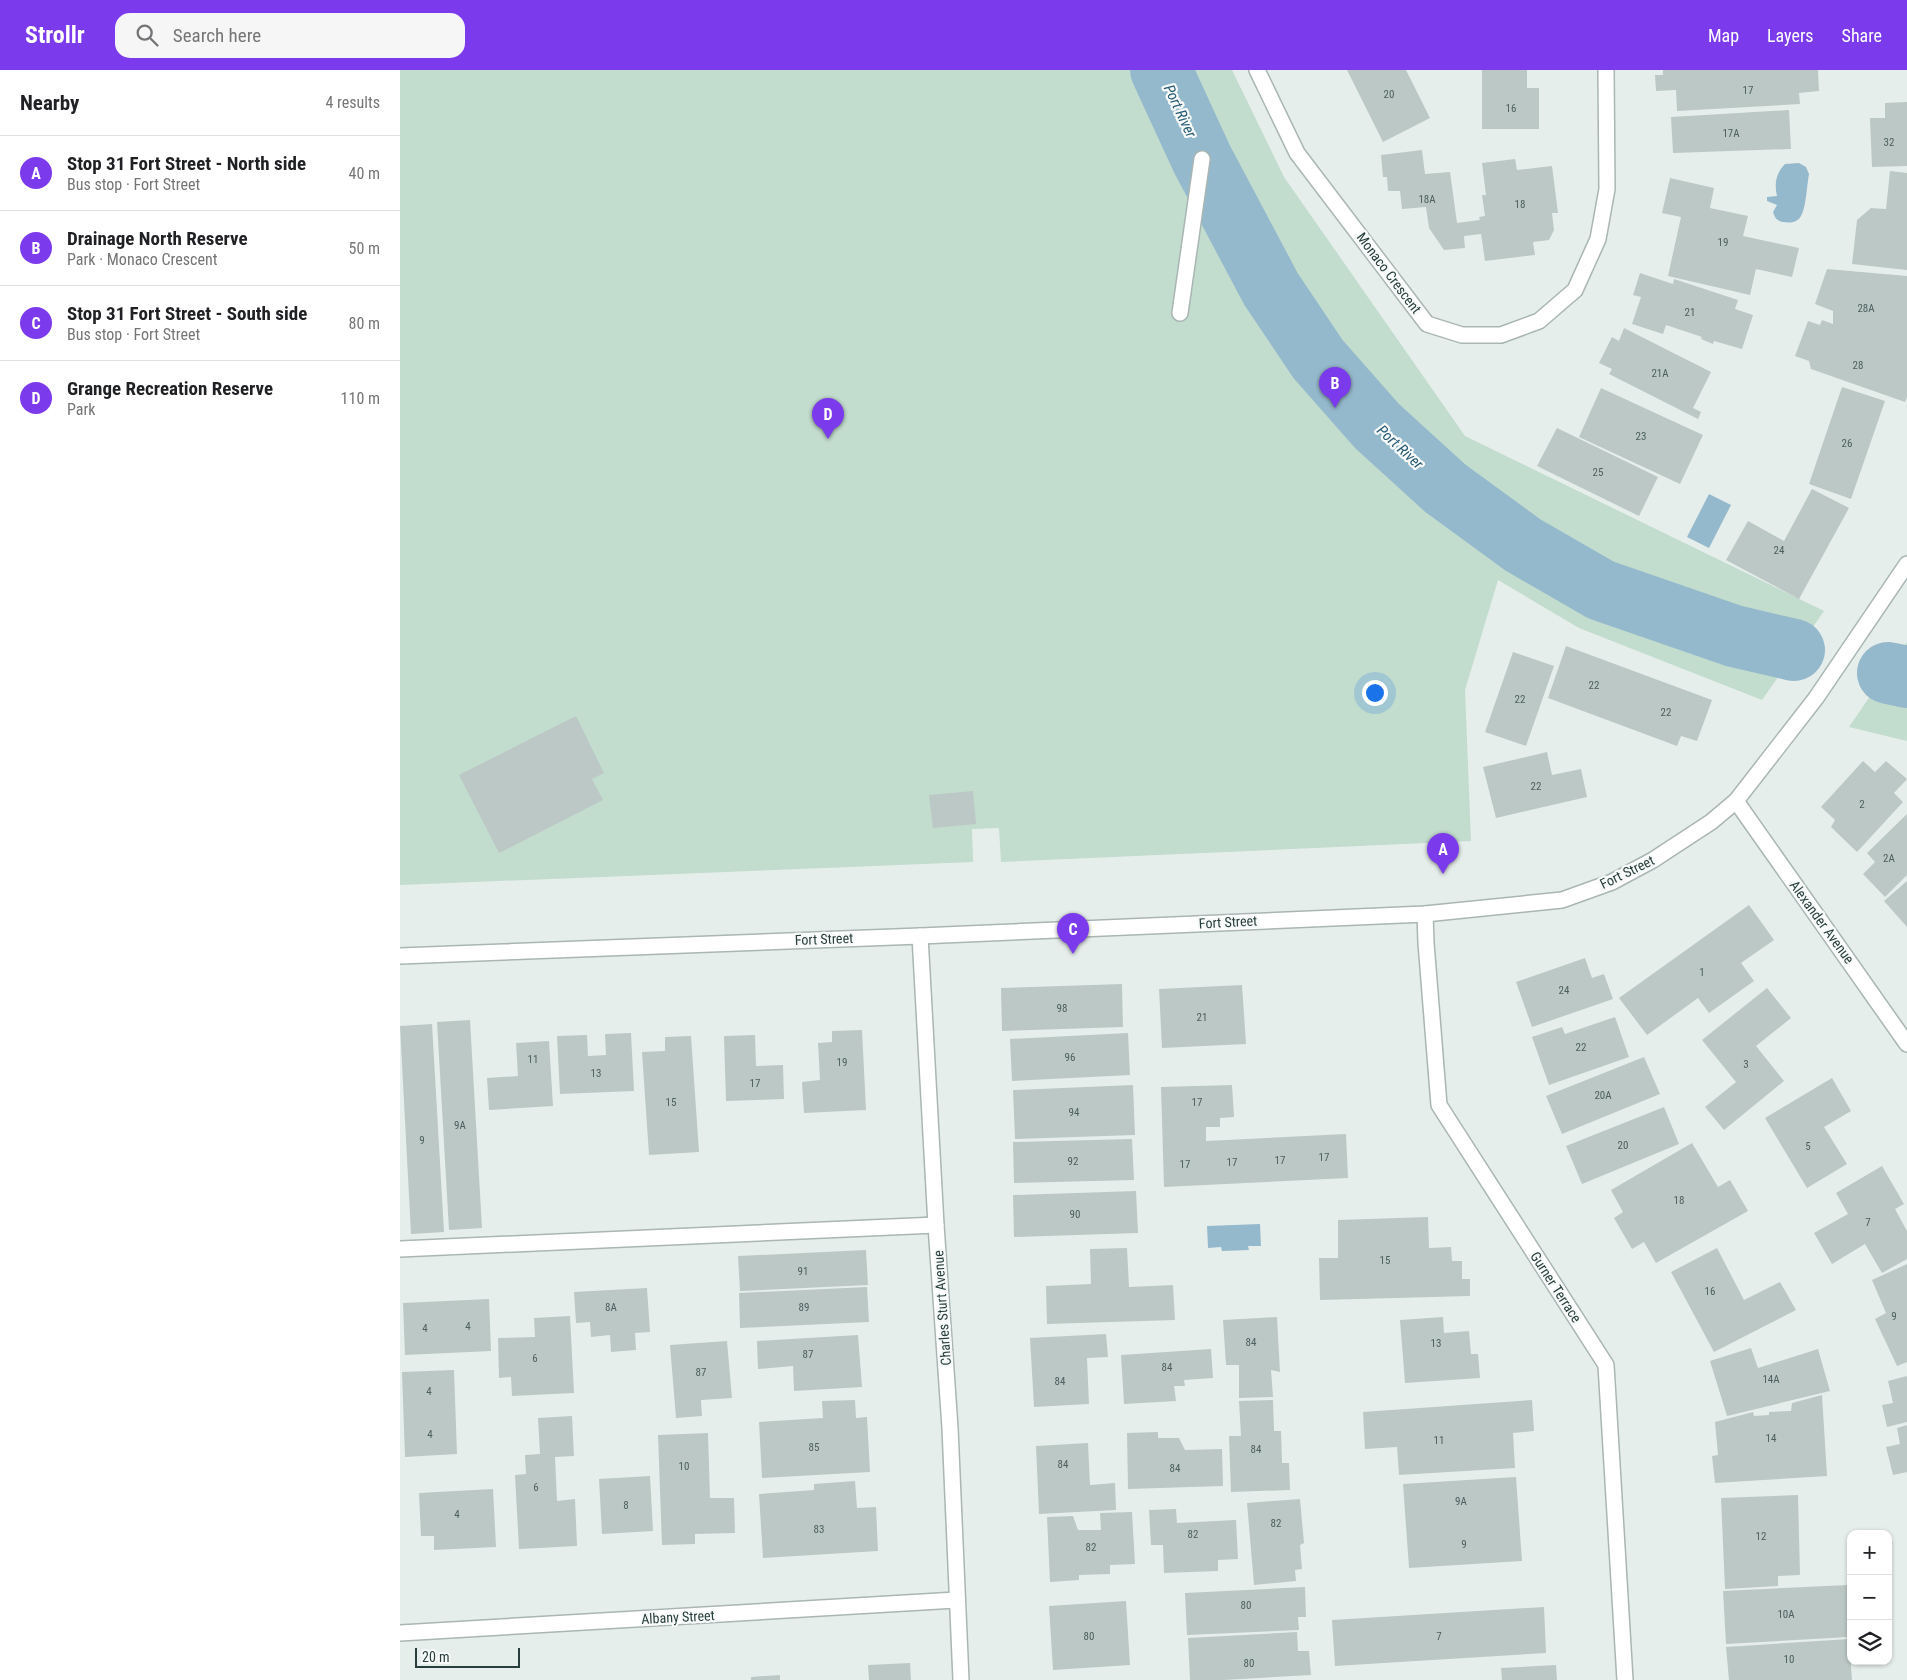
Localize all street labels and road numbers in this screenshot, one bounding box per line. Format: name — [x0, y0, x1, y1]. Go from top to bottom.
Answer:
street label: Monaco Crescent — [1353, 230, 1425, 316]
street label: Fort Street — [1597, 852, 1657, 892]
street label: Alexander Avenue — [1786, 877, 1858, 967]
street label: Fort Street — [1198, 912, 1258, 932]
street label: Fort Street — [795, 930, 853, 948]
street label: Charles Sturt Avenue — [930, 1249, 954, 1366]
street label: Gurner Terrace — [1527, 1249, 1585, 1326]
street label: Albany Street — [641, 1607, 715, 1627]

